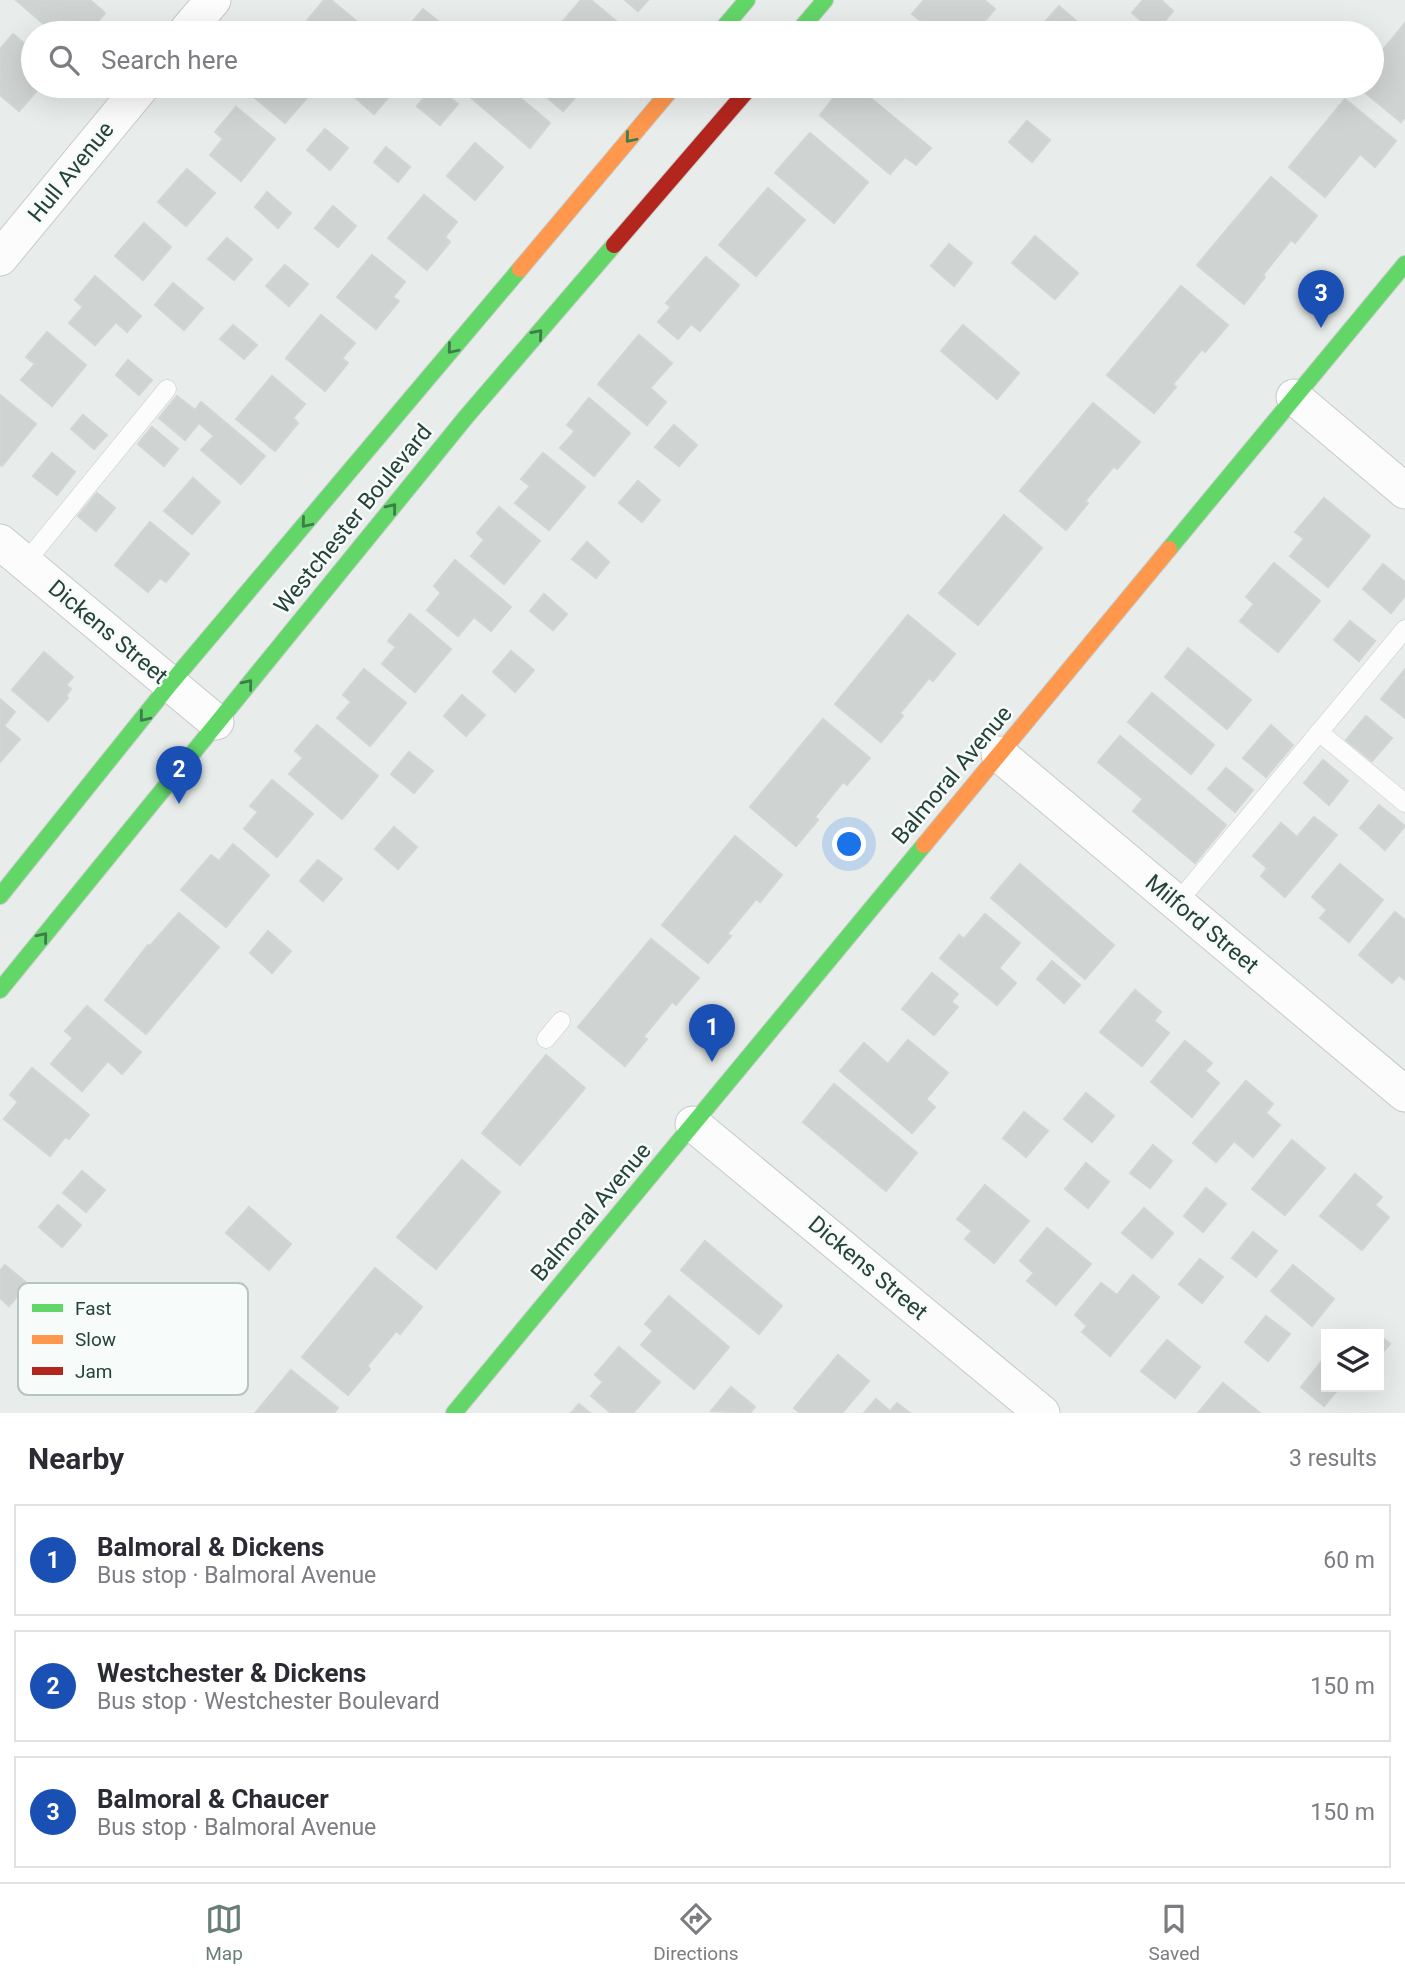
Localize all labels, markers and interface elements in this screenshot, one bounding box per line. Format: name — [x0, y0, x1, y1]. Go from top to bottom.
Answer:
search box — [21, 21, 1384, 98]
icon: search — [45, 41, 83, 79]
text: Search here — [101, 45, 238, 75]
street label: Hull Avenue — [22, 116, 120, 228]
one-way arrow — [626, 130, 638, 143]
pin: 3 — [1298, 270, 1344, 328]
one-way arrow — [530, 329, 542, 342]
one-way arrow — [448, 341, 460, 354]
street label: Westchester Boulevard — [268, 419, 438, 619]
one-way arrow — [383, 503, 396, 515]
one-way arrow — [301, 516, 314, 528]
street label: Dickens Street — [43, 574, 173, 690]
one-way arrow — [239, 679, 252, 692]
street label: Balmoral Avenue — [886, 700, 1018, 850]
one-way arrow — [140, 708, 152, 721]
pin: 2 — [156, 746, 202, 804]
your location — [832, 827, 866, 861]
street label: Milford Street — [1140, 869, 1264, 979]
one-way arrow — [35, 932, 47, 945]
pin: 1 — [689, 1004, 735, 1062]
street label: Balmoral Avenue — [525, 1137, 657, 1287]
street label: Dickens Street — [803, 1210, 933, 1326]
legend — [18, 1283, 248, 1395]
text: Fast — [75, 1297, 112, 1320]
text: Slow — [75, 1328, 116, 1351]
map controls — [1321, 1329, 1384, 1392]
button: layers — [1321, 1329, 1384, 1392]
text: Jam — [75, 1360, 112, 1383]
text: Nearby — [28, 1441, 124, 1476]
text: 3 results — [1289, 1445, 1377, 1472]
text: Balmoral & Dickens — [97, 1532, 324, 1562]
text: 1 — [46, 1547, 60, 1574]
text: 60 m — [1323, 1547, 1375, 1574]
text: Bus stop · Balmoral Avenue — [97, 1562, 376, 1589]
text: Westchester & Dickens — [97, 1658, 366, 1688]
text: 2 — [46, 1673, 60, 1700]
text: 150 m — [1310, 1673, 1375, 1700]
text: Bus stop · Westchester Boulevard — [97, 1688, 440, 1715]
text: Balmoral & Chaucer — [97, 1784, 329, 1814]
text: 3 — [46, 1799, 60, 1826]
text: 150 m — [1310, 1799, 1375, 1826]
text: Bus stop · Balmoral Avenue — [97, 1814, 376, 1841]
tab: Map — [205, 1900, 243, 1965]
tab: Directions — [653, 1900, 738, 1965]
tab: Saved — [1149, 1900, 1200, 1965]

